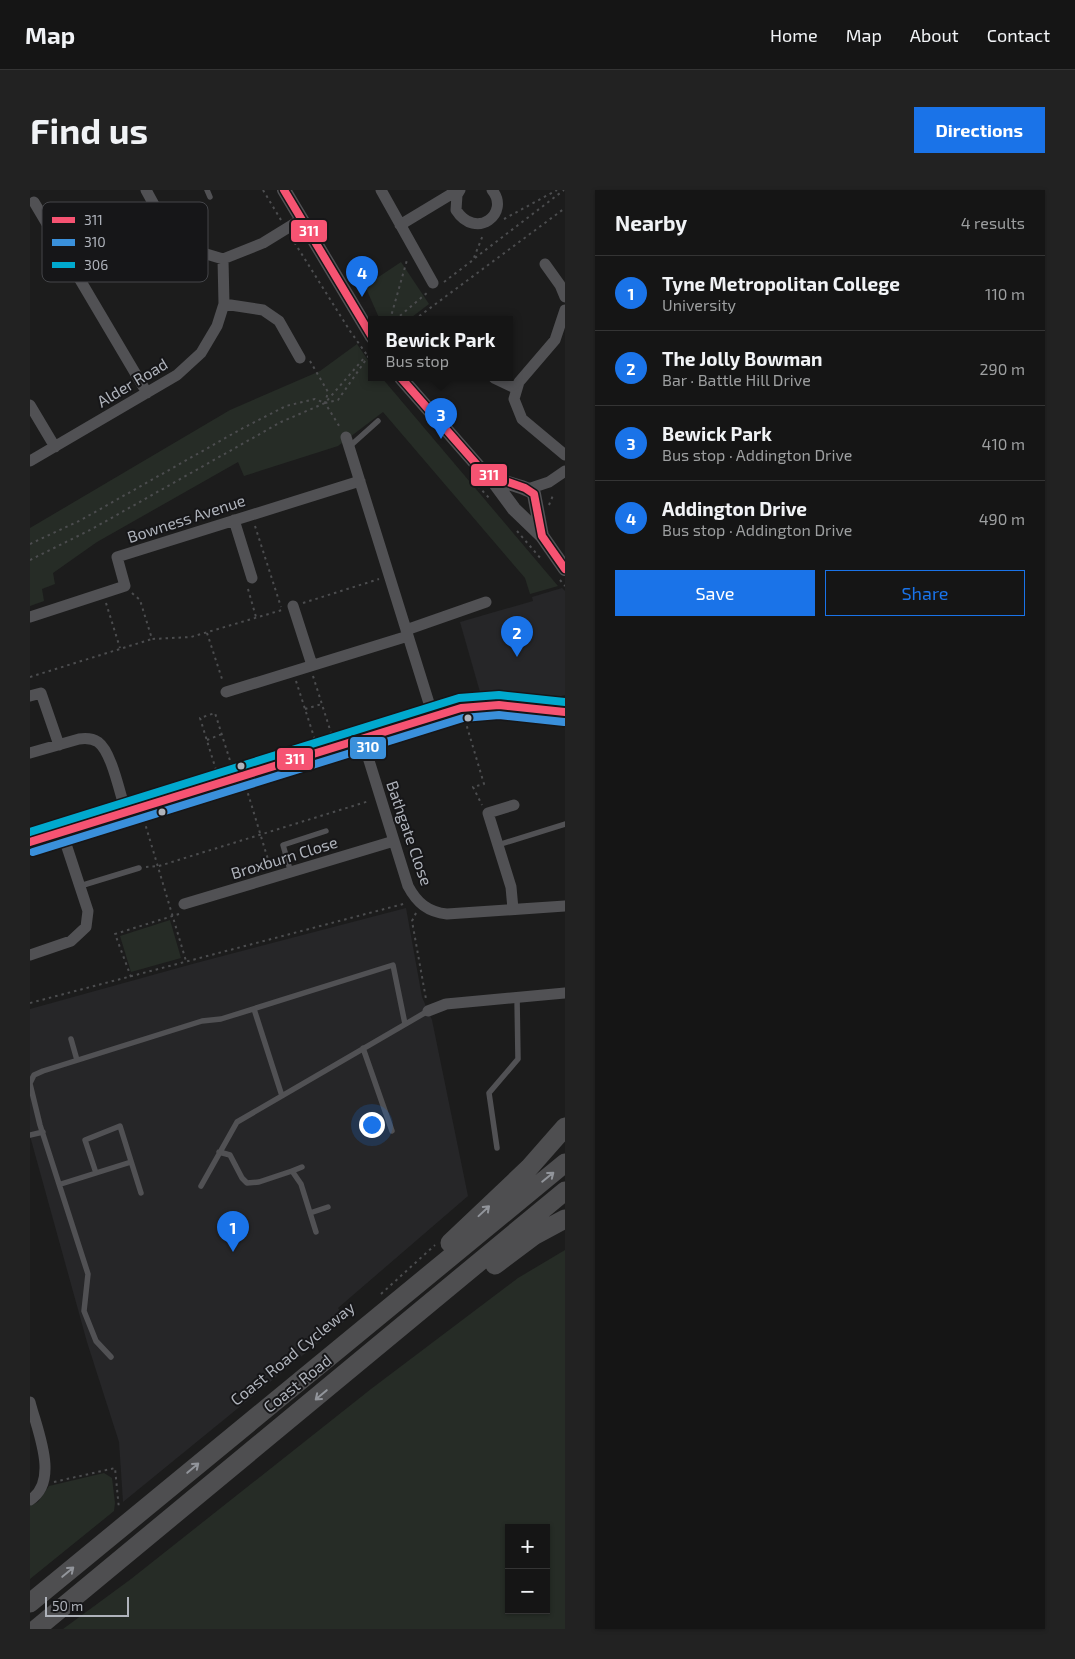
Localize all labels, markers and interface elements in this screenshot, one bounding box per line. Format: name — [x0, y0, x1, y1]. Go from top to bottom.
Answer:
text: Map — [25, 20, 75, 49]
text: Home — [770, 24, 818, 46]
text: Map — [846, 24, 882, 46]
text: About — [910, 24, 959, 46]
text: Contact — [987, 24, 1050, 46]
button: Directions — [914, 107, 1045, 153]
text: Find us — [30, 109, 148, 151]
legend — [42, 202, 208, 282]
text: Nearby — [615, 210, 687, 235]
text: 311 — [84, 211, 103, 228]
text: 4 results — [961, 213, 1025, 232]
line badge: 311 — [290, 219, 328, 243]
text: 311 — [299, 222, 319, 239]
text: 310 — [84, 233, 106, 250]
text: 306 — [84, 256, 108, 273]
pin: 4 — [346, 256, 378, 297]
text: Tyne Metropolitan College — [662, 272, 900, 295]
text: 1 — [628, 284, 634, 303]
text: 110 m — [985, 284, 1025, 303]
text: University — [662, 295, 736, 314]
popup — [368, 316, 513, 381]
text: Bewick Park — [386, 328, 495, 351]
text: The Jolly Bowman — [662, 347, 822, 370]
text: Bus stop — [386, 351, 449, 370]
street label: Alder Road — [93, 354, 171, 410]
text: 2 — [626, 359, 636, 378]
text: 290 m — [980, 359, 1025, 378]
text: Bar · Battle Hill Drive — [662, 370, 811, 389]
pin: 3 — [425, 398, 457, 439]
text: Bewick Park — [662, 422, 772, 445]
text: 3 — [626, 434, 636, 453]
text: 410 m — [982, 434, 1025, 453]
text: Bus stop · Addington Drive — [662, 445, 852, 464]
line badge: 311 — [470, 463, 508, 487]
text: 311 — [479, 466, 499, 483]
street label: Bowness Avenue — [125, 490, 247, 546]
text: Addington Drive — [662, 497, 807, 520]
text: 4 — [626, 509, 636, 528]
text: 490 m — [979, 509, 1025, 528]
text: Bus stop · Addington Drive — [662, 520, 852, 539]
button: Save — [615, 570, 815, 616]
button: Share — [825, 570, 1025, 616]
pin: 2 — [501, 616, 533, 657]
unlabelled marker — [463, 713, 473, 723]
line badge: 310 — [349, 736, 387, 760]
text: 310 — [357, 738, 380, 755]
line badge: 311 — [276, 747, 314, 771]
text: 311 — [285, 750, 305, 767]
unlabelled marker — [236, 761, 246, 771]
street label: Bathgate Close — [383, 778, 437, 888]
unlabelled marker — [157, 807, 167, 817]
street label: Broxburn Close — [228, 832, 340, 882]
your location — [359, 1112, 385, 1138]
one-way arrow — [541, 1172, 554, 1183]
one-way arrow — [478, 1205, 491, 1217]
pin: 1 — [217, 1211, 249, 1252]
street label: Coast Road Cycleway — [226, 1297, 358, 1409]
street label: Coast Road — [259, 1350, 335, 1416]
one-way arrow — [314, 1389, 327, 1401]
one-way arrow — [186, 1463, 199, 1474]
map controls — [505, 1524, 550, 1614]
button: + — [505, 1524, 550, 1569]
one-way arrow — [61, 1566, 74, 1577]
button: − — [505, 1569, 550, 1614]
scale bar — [45, 1594, 129, 1617]
text: 50 m — [52, 1597, 83, 1614]

